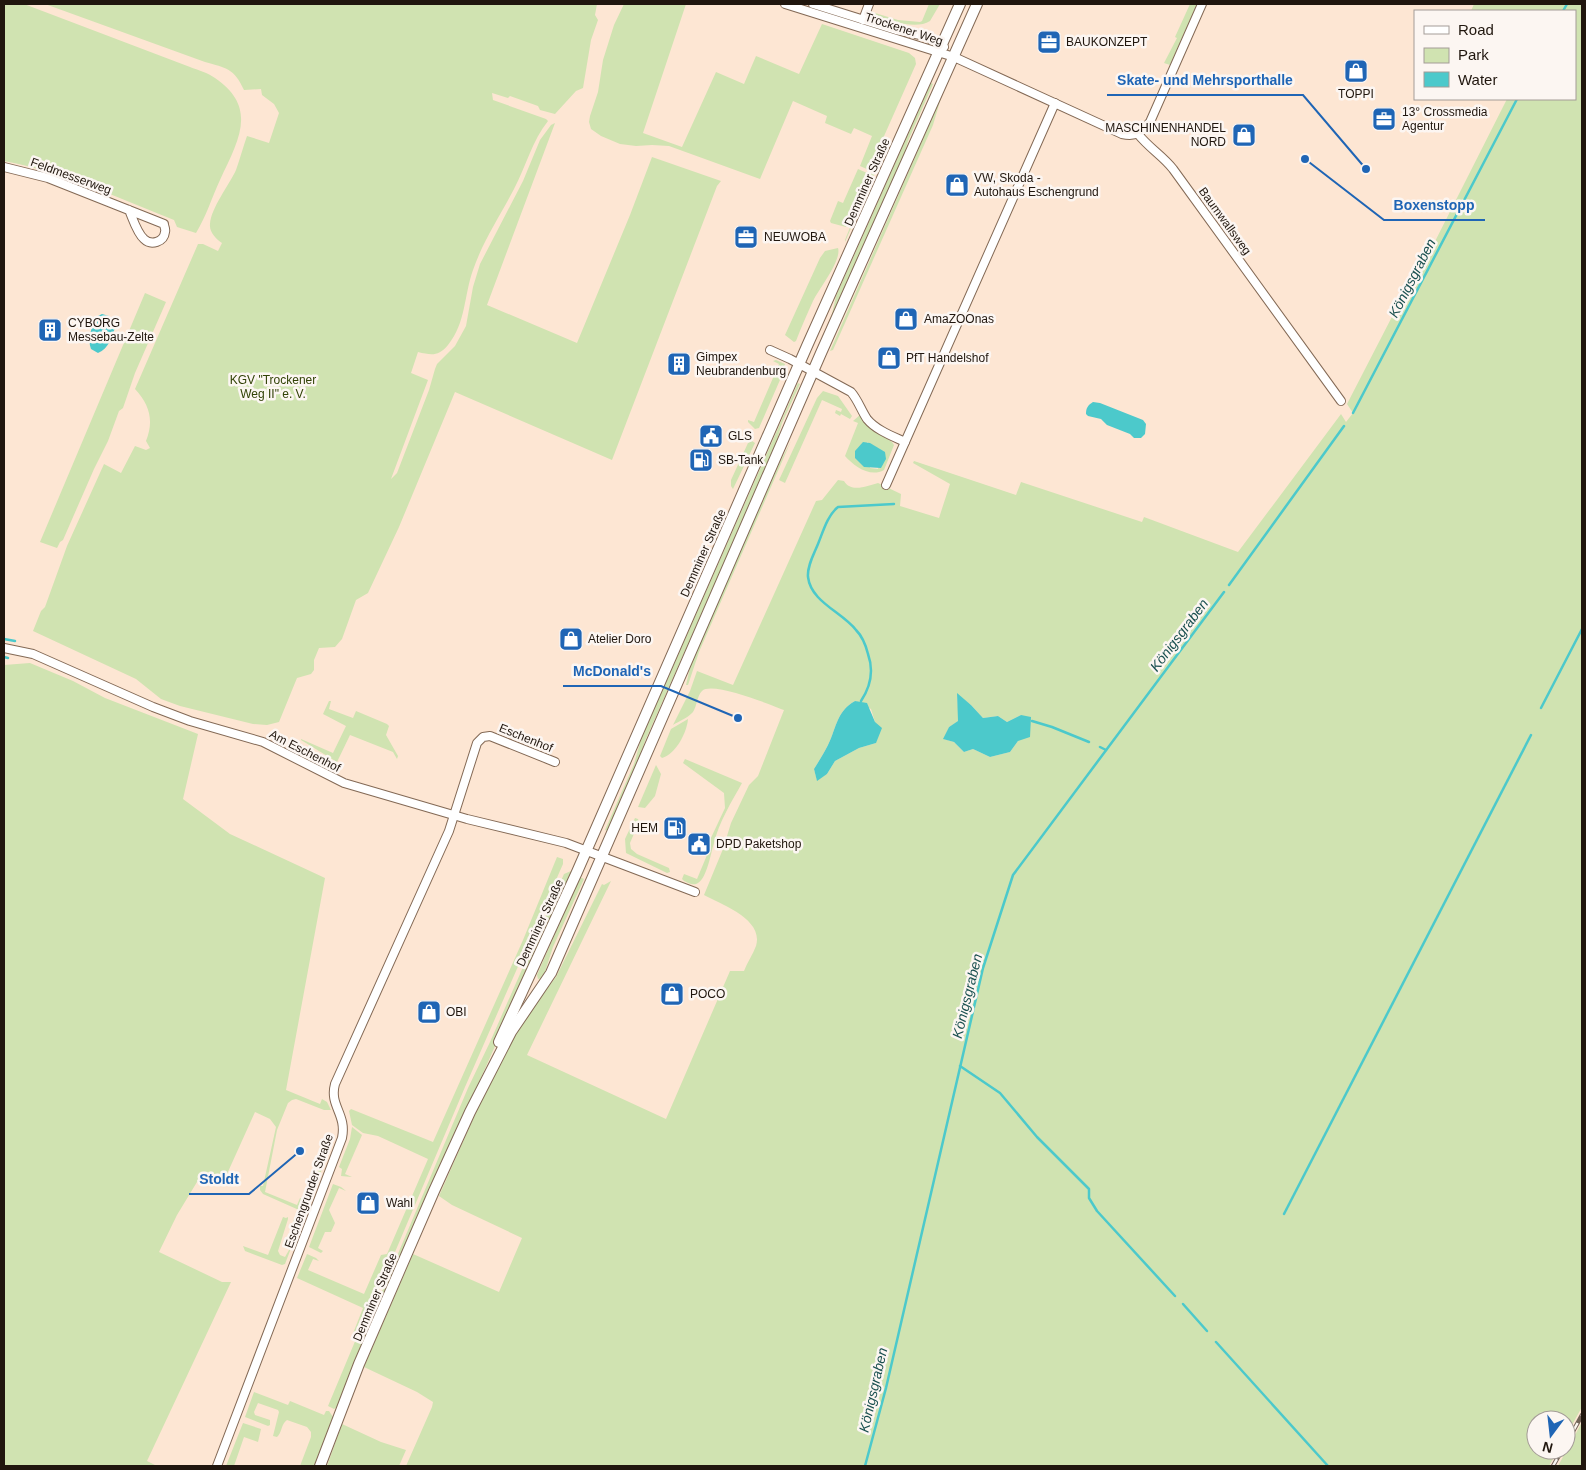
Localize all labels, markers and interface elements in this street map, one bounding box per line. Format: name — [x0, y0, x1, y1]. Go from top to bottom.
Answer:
street label: Trockener Weg — [863, 10, 945, 48]
legend — [1414, 10, 1576, 100]
text: Road — [1458, 21, 1494, 38]
office icon: BAUKONZEPT — [1036, 29, 1062, 55]
place label: BAUKONZEPT — [1066, 35, 1148, 49]
text: Park — [1458, 46, 1489, 63]
shop icon: TOPPI — [1343, 58, 1369, 84]
callout: Skate- und Mehrsporthalle — [1107, 66, 1303, 95]
text: Water — [1458, 71, 1497, 88]
text: Skate- und Mehrsporthalle — [1117, 72, 1293, 88]
place label: TOPPI — [1338, 87, 1374, 101]
place label: 13° Crossmedia Agentur — [1402, 105, 1488, 133]
office icon: 13° Crossmedia Agentur — [1371, 106, 1397, 132]
place label: MASCHINENHANDEL NORD — [1105, 121, 1226, 149]
shop icon: MASCHINENHANDEL NORD — [1231, 122, 1257, 148]
street label: Demminer Straße — [841, 136, 893, 228]
street label: Feldmesserweg — [29, 155, 113, 197]
place label: VW, Skoda - Autohaus Eschengrund — [974, 171, 1099, 199]
shop icon: VW, Skoda - Autohaus Eschengrund — [944, 172, 970, 198]
street label: Baumwallsweg — [1196, 185, 1254, 257]
callout: Boxenstopp — [1384, 191, 1485, 220]
text: Boxenstopp — [1394, 197, 1474, 213]
office icon: NEUWOBA — [733, 224, 759, 250]
place label: NEUWOBA — [764, 230, 826, 244]
water label: Königsgraben — [1385, 236, 1439, 320]
shop icon: AmaZOOnas — [893, 306, 919, 332]
place label: AmaZOOnas — [924, 312, 994, 326]
place label: CYBORG Messebau-Zelte — [68, 316, 154, 344]
building icon: CYBORG Messebau-Zelte — [37, 317, 63, 343]
shop icon: PfT Handelshof — [876, 345, 902, 371]
place label: Gimpex Neubrandenburg — [696, 350, 786, 378]
building icon: Gimpex Neubrandenburg — [666, 351, 692, 377]
place label: PfT Handelshof — [906, 351, 989, 365]
park label: KGV "Trockener Weg II" e. V. — [230, 373, 316, 401]
public building icon: GLS — [698, 423, 724, 449]
place label: GLS — [728, 429, 752, 443]
fuel station icon: SB-Tank — [688, 447, 714, 473]
place label: SB-Tank — [718, 453, 764, 467]
street label: Demminer Straße — [677, 507, 729, 599]
water label: Königsgraben — [1147, 596, 1212, 674]
shop icon: Atelier Doro — [558, 626, 584, 652]
place label: Atelier Doro — [588, 632, 652, 646]
callout: McDonald's — [563, 657, 661, 686]
text: McDonald's — [573, 663, 651, 679]
street label: Eschenhof — [497, 721, 556, 755]
street label: Am Eschenhof — [267, 727, 344, 775]
fuel station icon: HEM — [662, 815, 688, 841]
place label: HEM — [631, 821, 658, 835]
public building icon: DPD Paketshop — [686, 831, 712, 857]
place label: DPD Paketshop — [716, 837, 802, 851]
street label: Demminer Straße — [514, 877, 566, 969]
water label: Königsgraben — [949, 952, 985, 1040]
shop icon: POCO — [659, 981, 685, 1007]
place label: POCO — [690, 987, 725, 1001]
shop icon: OBI — [416, 999, 442, 1025]
place label: OBI — [446, 1005, 467, 1019]
street label: Eschengrunder Straße — [282, 1132, 336, 1250]
callout: Stoldt — [189, 1165, 249, 1194]
text: Stoldt — [199, 1171, 239, 1187]
shop icon: Wahl — [355, 1190, 381, 1216]
place label: Wahl — [386, 1196, 413, 1210]
street label: Demminer Straße — [350, 1250, 400, 1343]
water label: Königsgraben — [855, 1346, 891, 1434]
north arrow — [1526, 1410, 1576, 1460]
text: N — [1541, 1439, 1555, 1457]

